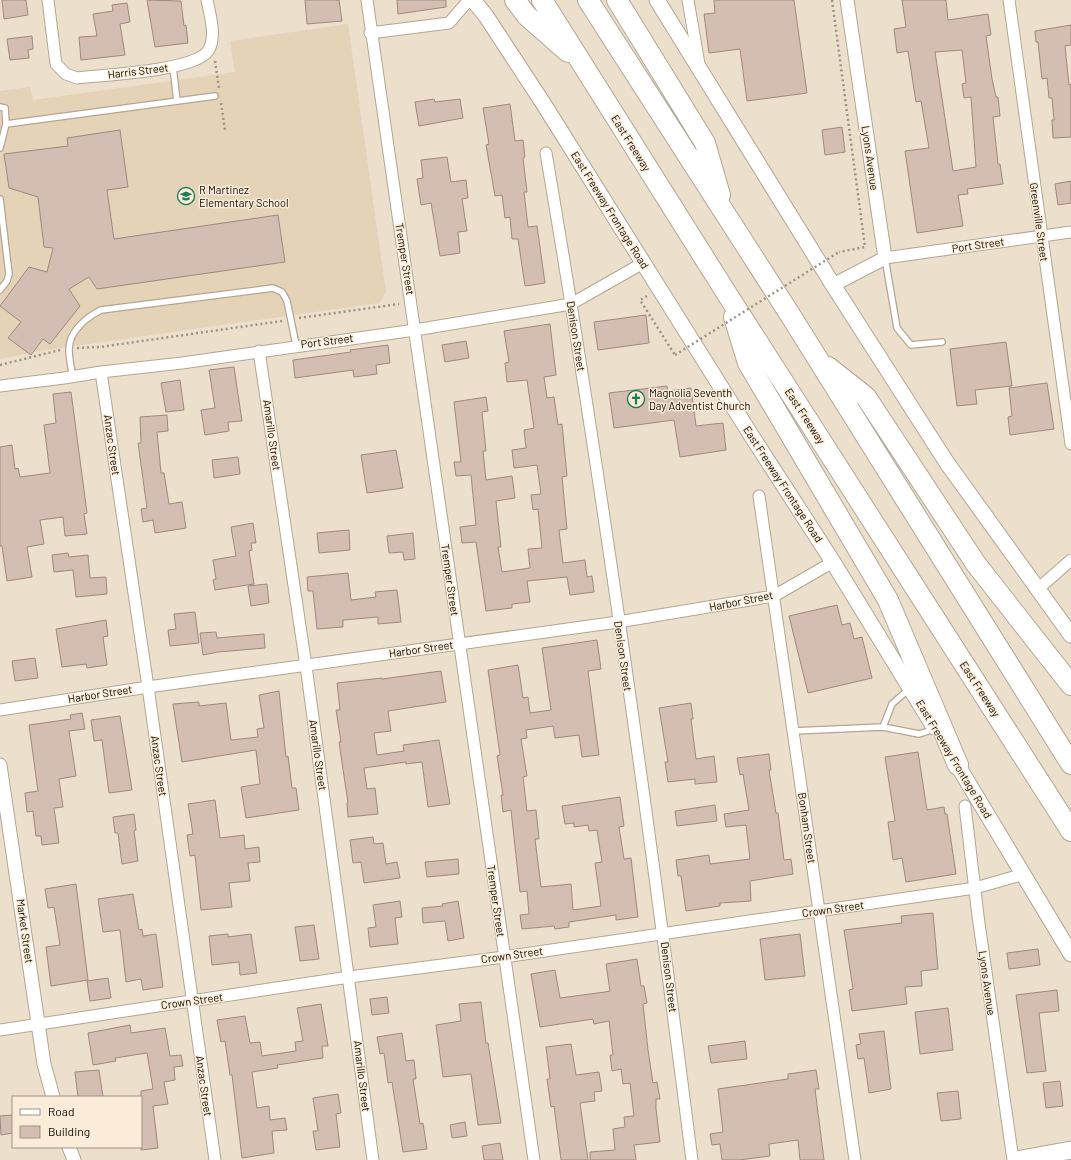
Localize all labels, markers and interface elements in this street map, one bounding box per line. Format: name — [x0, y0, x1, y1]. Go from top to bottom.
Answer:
street label: Harris Street — [107, 60, 169, 81]
street label: East Freeway — [609, 112, 654, 173]
street label: Lyons Avenue — [860, 125, 881, 191]
street label: East Freeway Frontage Road — [569, 149, 652, 271]
street label: Greenville Street — [1028, 182, 1051, 262]
place label: R Martinez Elementary School — [199, 183, 289, 209]
school or university icon: R Martinez Elementary School — [176, 186, 196, 206]
street label: Tremper Street — [393, 222, 418, 296]
street label: Port Street — [951, 234, 1005, 255]
street label: Denison Street — [565, 300, 588, 372]
street label: Port Street — [300, 331, 354, 350]
street label: East Freeway — [783, 385, 828, 446]
place label: Magnolia Seventh Day Adventist Church — [649, 386, 750, 412]
church icon: Magnolia Seventh Day Adventist Church — [626, 389, 646, 409]
street label: Amarillo Street — [261, 399, 284, 471]
street label: Anzac Street — [102, 414, 123, 476]
street label: East Freeway Frontage Road — [741, 423, 826, 544]
street label: Tremper Street — [439, 543, 462, 617]
street label: Harbor Street — [708, 588, 774, 613]
street label: Denison Street — [612, 620, 635, 692]
street label: Harbor Street — [388, 638, 454, 659]
street label: East Freeway — [958, 658, 1003, 719]
street label: Harbor Street — [67, 682, 133, 705]
street label: East Freeway Frontage Road — [914, 697, 995, 820]
street label: Amarillo Street — [307, 719, 330, 791]
street label: Anzac Street — [149, 735, 170, 797]
street label: Bonham Street — [796, 792, 819, 864]
street label: Tremper Street — [485, 864, 508, 938]
street label: Market Street — [15, 898, 36, 964]
street label: Crown Street — [801, 898, 865, 919]
street label: Denison Street — [659, 941, 680, 1013]
street label: Crown Street — [480, 944, 544, 965]
street label: Lyons Avenue — [977, 950, 998, 1016]
street label: Crown Street — [160, 990, 224, 1011]
street label: Amarillo Street — [352, 1040, 373, 1112]
street label: Anzac Street — [194, 1055, 215, 1117]
legend — [12, 1096, 142, 1148]
text: Road — [48, 1104, 75, 1118]
text: Building — [48, 1124, 90, 1138]

